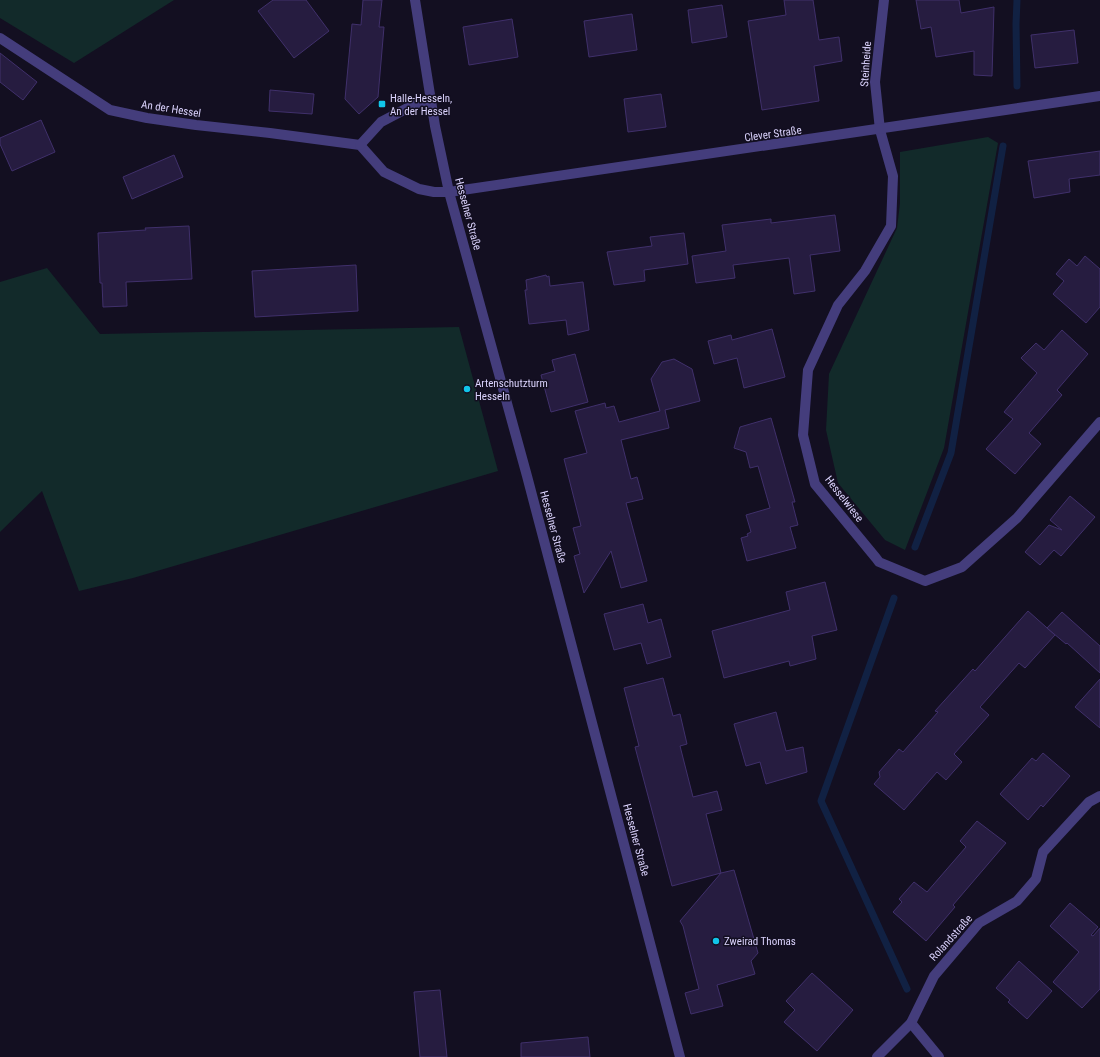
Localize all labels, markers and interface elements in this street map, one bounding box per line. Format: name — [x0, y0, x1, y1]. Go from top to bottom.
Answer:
street label: Steinheide — [858, 41, 874, 87]
place label: Halle-Hesseln, An der Hessel — [390, 92, 452, 118]
street label: An der Hessel — [140, 98, 202, 120]
marker: Halle-Hesseln, An der Hessel — [377, 99, 387, 109]
street label: Clever Straße — [743, 124, 803, 144]
street label: Hesselner Straße — [452, 176, 484, 252]
place label: Artenschutzturm Hesseln — [475, 377, 548, 403]
marker: Artenschutzturm Hesseln — [462, 384, 472, 394]
street label: Hesselwiese — [822, 473, 866, 525]
street label: Hesselner Straße — [537, 489, 569, 565]
street label: Hesselner Straße — [620, 802, 652, 878]
street label: Rolandstraße — [927, 912, 975, 964]
place label: Zweirad Thomas — [724, 935, 796, 948]
marker: Zweirad Thomas — [711, 936, 721, 946]

